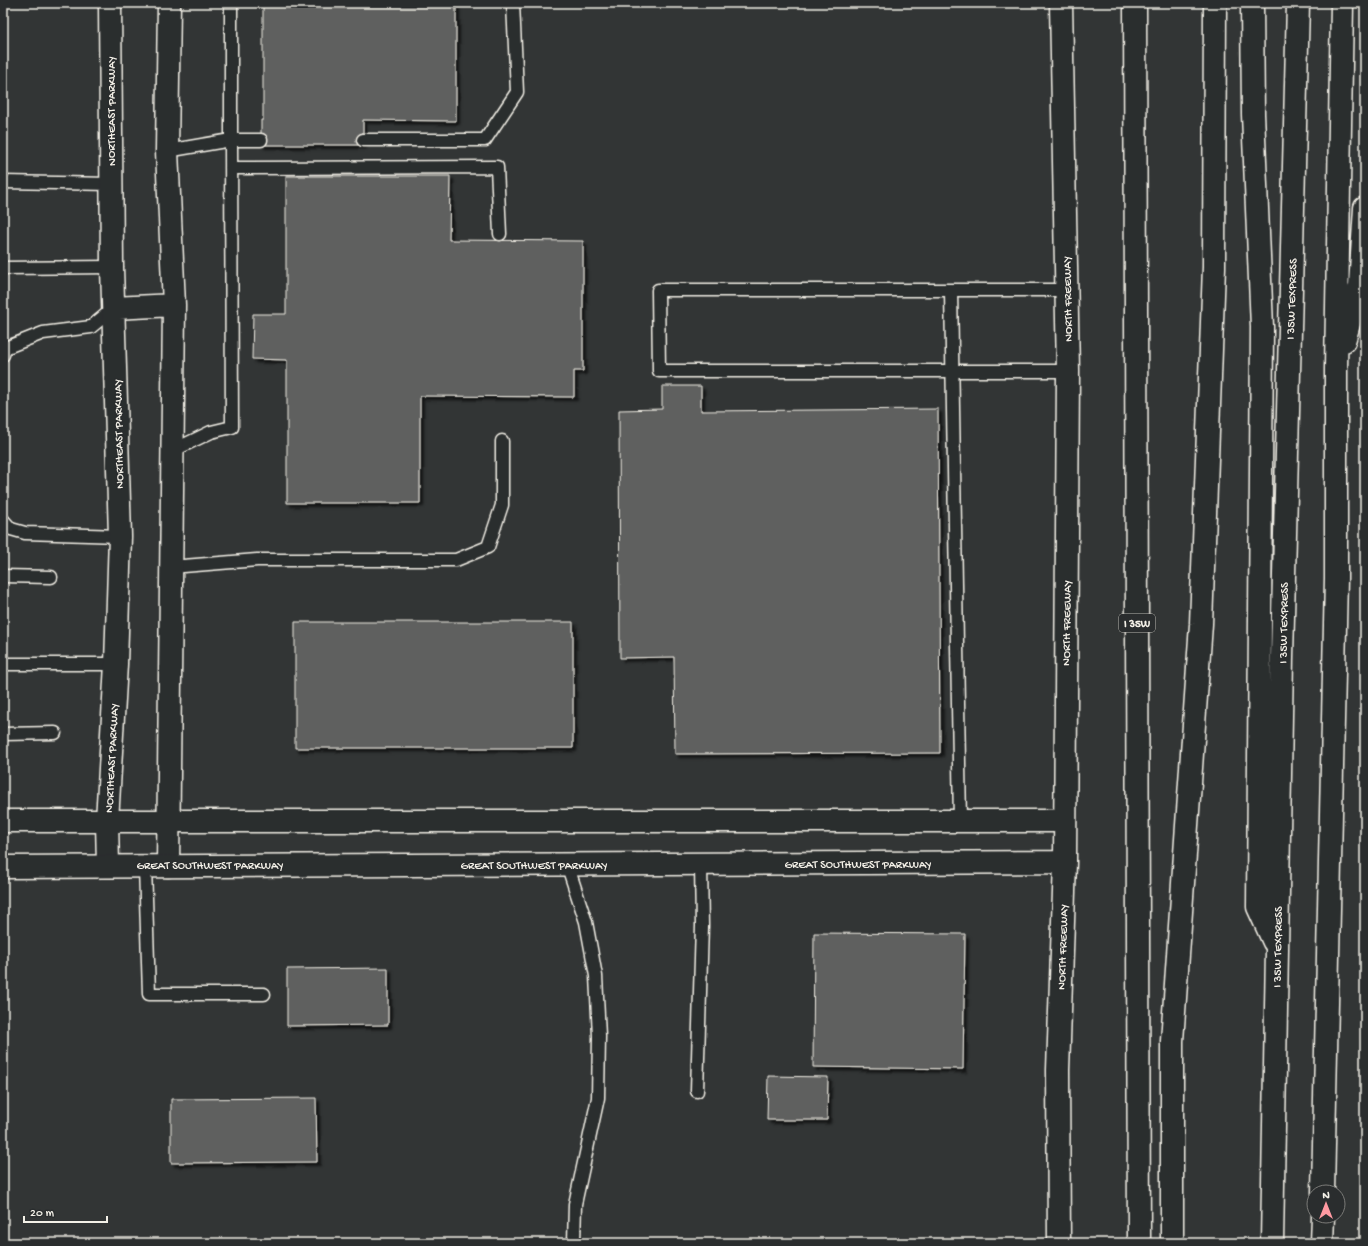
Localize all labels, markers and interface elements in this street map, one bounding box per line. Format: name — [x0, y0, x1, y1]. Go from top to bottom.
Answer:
street label: NORTHEAST PARKWAY — [106, 56, 120, 166]
street label: NORTH FREEWAY — [1061, 255, 1077, 342]
street label: I 35W TEXPRESS — [1285, 258, 1301, 340]
street label: NORTHEAST PARKWAY — [112, 379, 128, 489]
street label: NORTH FREEWAY — [1060, 580, 1076, 666]
street label: I 35W TEXPRESS — [1277, 582, 1293, 664]
road number: I 35W — [1119, 614, 1155, 632]
street label: NORTHEAST PARKWAY — [103, 702, 123, 813]
street label: GREAT SOUTHWEST PARKWAY — [784, 859, 932, 873]
street label: GREAT SOUTHWEST PARKWAY — [136, 860, 284, 874]
street label: GREAT SOUTHWEST PARKWAY — [460, 860, 608, 874]
street label: NORTH FREEWAY — [1056, 903, 1073, 990]
street label: I 35W TEXPRESS — [1271, 906, 1287, 988]
north arrow — [1306, 1184, 1346, 1224]
text: N — [1322, 1190, 1330, 1202]
scale bar — [24, 1198, 107, 1224]
text: 20 m — [30, 1207, 55, 1221]

